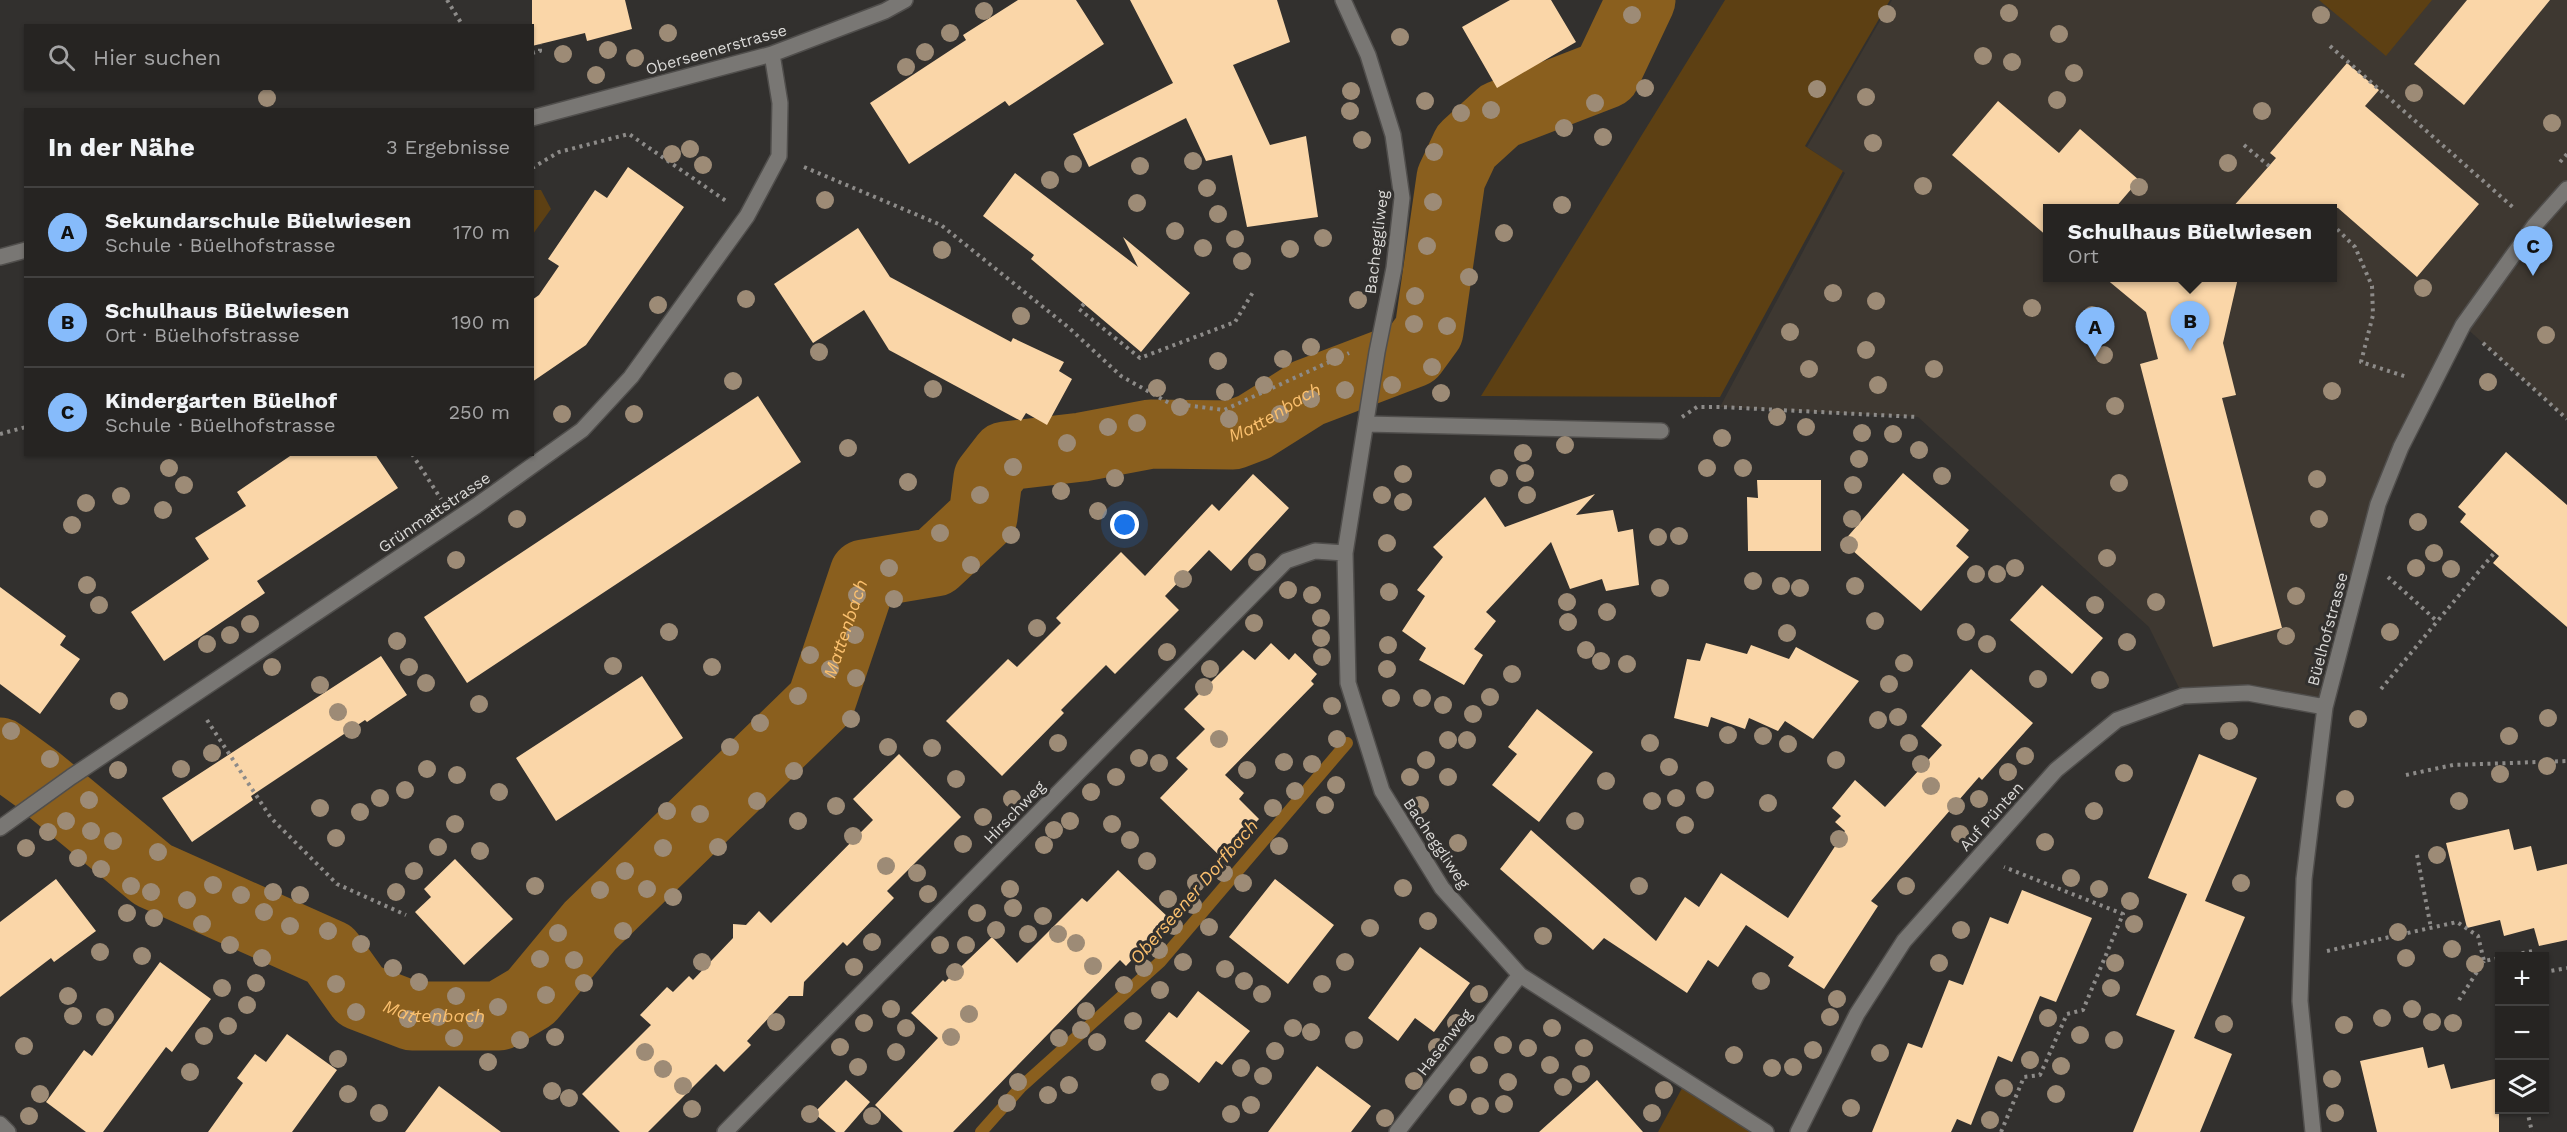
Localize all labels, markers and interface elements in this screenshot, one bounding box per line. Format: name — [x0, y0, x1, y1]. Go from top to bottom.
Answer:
street label: Oberseenerstrasse — [643, 20, 789, 79]
search box — [24, 24, 534, 90]
icon: search — [45, 41, 78, 74]
text: Hier suchen — [93, 45, 221, 70]
text: In der Nähe — [48, 132, 195, 162]
text: 3 Ergebnisse — [386, 135, 510, 159]
street label: Bacheggliweg — [1361, 188, 1392, 295]
popup — [2043, 204, 2337, 282]
text: Sekundarschule Büelwiesen — [105, 208, 411, 233]
text: Schulhaus Büelwiesen — [2068, 219, 2312, 244]
text: A — [61, 220, 74, 244]
text: 170 m — [453, 220, 510, 244]
pin: C — [2514, 226, 2552, 276]
text: Schule · Büelhofstrasse — [105, 233, 335, 257]
text: Ort — [2068, 244, 2099, 268]
text: Schulhaus Büelwiesen — [105, 298, 349, 323]
pin: B — [2170, 302, 2210, 351]
pin: A — [2076, 308, 2114, 357]
text: B — [61, 310, 74, 334]
text: 190 m — [452, 310, 510, 334]
text: Ort · Büelhofstrasse — [105, 323, 300, 347]
water label: Mattenbach — [1225, 378, 1323, 446]
text: Kindergarten Büelhof — [105, 388, 337, 413]
text: C — [61, 400, 74, 424]
text: 250 m — [448, 400, 510, 424]
text: Schule · Büelhofstrasse — [105, 413, 335, 437]
street label: Grünmattstrasse — [375, 468, 494, 557]
your location — [1110, 510, 1139, 539]
street label: Büelhofstrasse — [2303, 570, 2352, 688]
water label: Mattenbach — [819, 577, 871, 681]
street label: Hirschweg — [980, 777, 1049, 848]
street label: Auf Pünten — [1955, 778, 2027, 855]
street label: Bacheggliweg — [1399, 795, 1474, 892]
water label: Oberseener Dorfbach — [1125, 815, 1262, 968]
map controls — [2495, 952, 2549, 1114]
button: + — [2495, 952, 2549, 1006]
water label: Mattenbach — [380, 995, 485, 1027]
street label: Hasenweg — [1413, 1005, 1476, 1079]
button: − — [2495, 1006, 2549, 1060]
button: layers — [2495, 1060, 2549, 1114]

